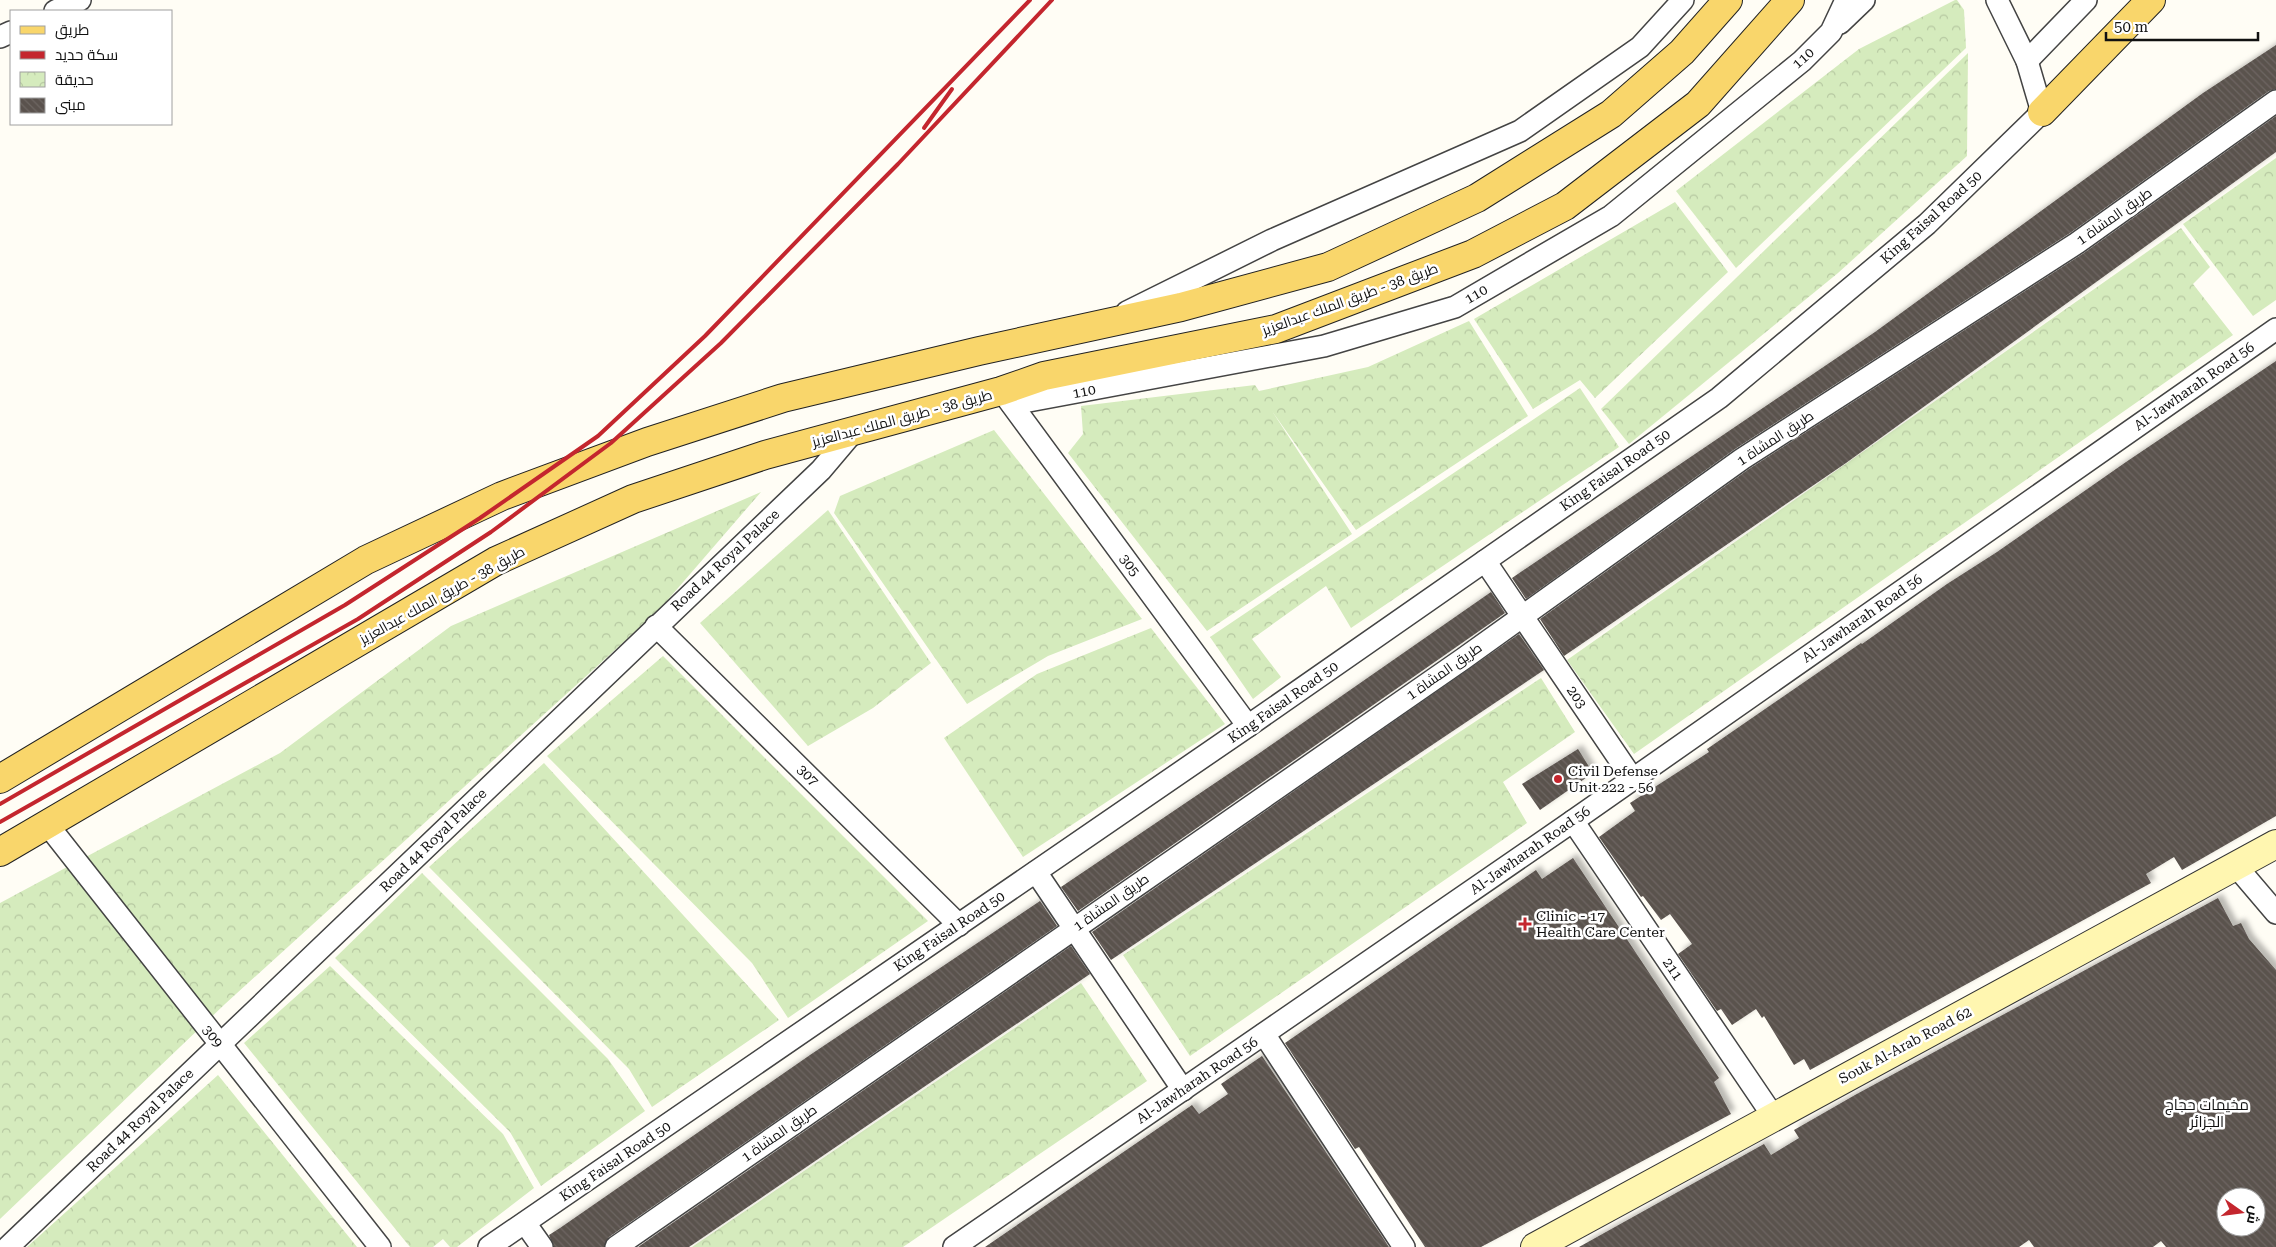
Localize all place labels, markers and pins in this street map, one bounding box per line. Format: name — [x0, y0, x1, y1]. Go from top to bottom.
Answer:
place label: Civil Defense Unit 222 - 56 — [1568, 763, 1658, 795]
marker: Civil Defense Unit 222 - 56 — [1552, 773, 1564, 785]
place label: Clinic - 17 Health Care Center — [1536, 908, 1665, 940]
marker: Clinic - 17 Health Care Center — [1518, 917, 1532, 931]

